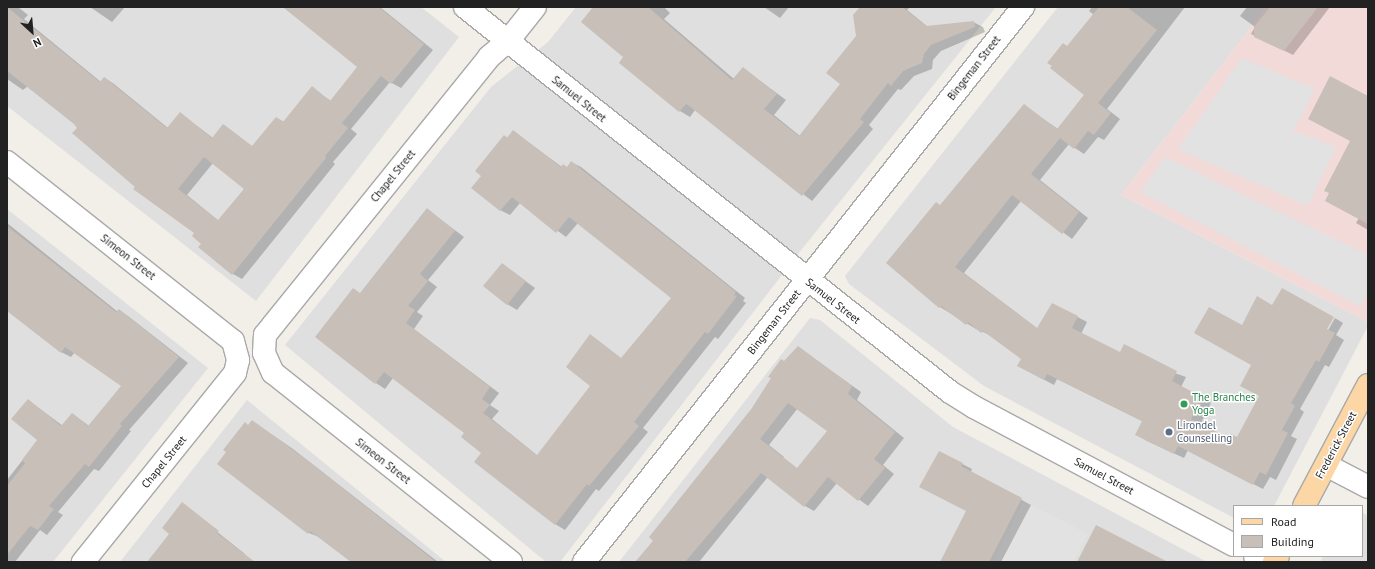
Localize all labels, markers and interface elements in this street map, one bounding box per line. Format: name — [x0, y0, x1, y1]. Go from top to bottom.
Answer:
north arrow — [12, 12, 52, 52]
street label: Bingeman Street — [945, 33, 1003, 103]
text: N — [31, 35, 44, 51]
street label: Samuel Street — [549, 73, 609, 125]
street label: Chapel Street — [368, 147, 418, 205]
street label: Simeon Street — [98, 231, 158, 283]
street label: Samuel Street — [803, 275, 863, 327]
street label: Bingeman Street — [745, 287, 803, 357]
place label: The Branches Yoga — [1192, 391, 1255, 417]
marker: The Branches Yoga — [1179, 399, 1189, 409]
street label: Frederick Street — [1313, 409, 1359, 481]
place label: Lirondel Counselling — [1177, 419, 1232, 445]
marker: Lirondel Counselling — [1164, 427, 1174, 437]
street label: Chapel Street — [139, 433, 189, 491]
street label: Simeon Street — [353, 435, 413, 487]
street label: Samuel Street — [1072, 455, 1136, 497]
legend — [1233, 505, 1363, 557]
text: Road — [1271, 514, 1296, 529]
text: Building — [1271, 534, 1314, 549]

